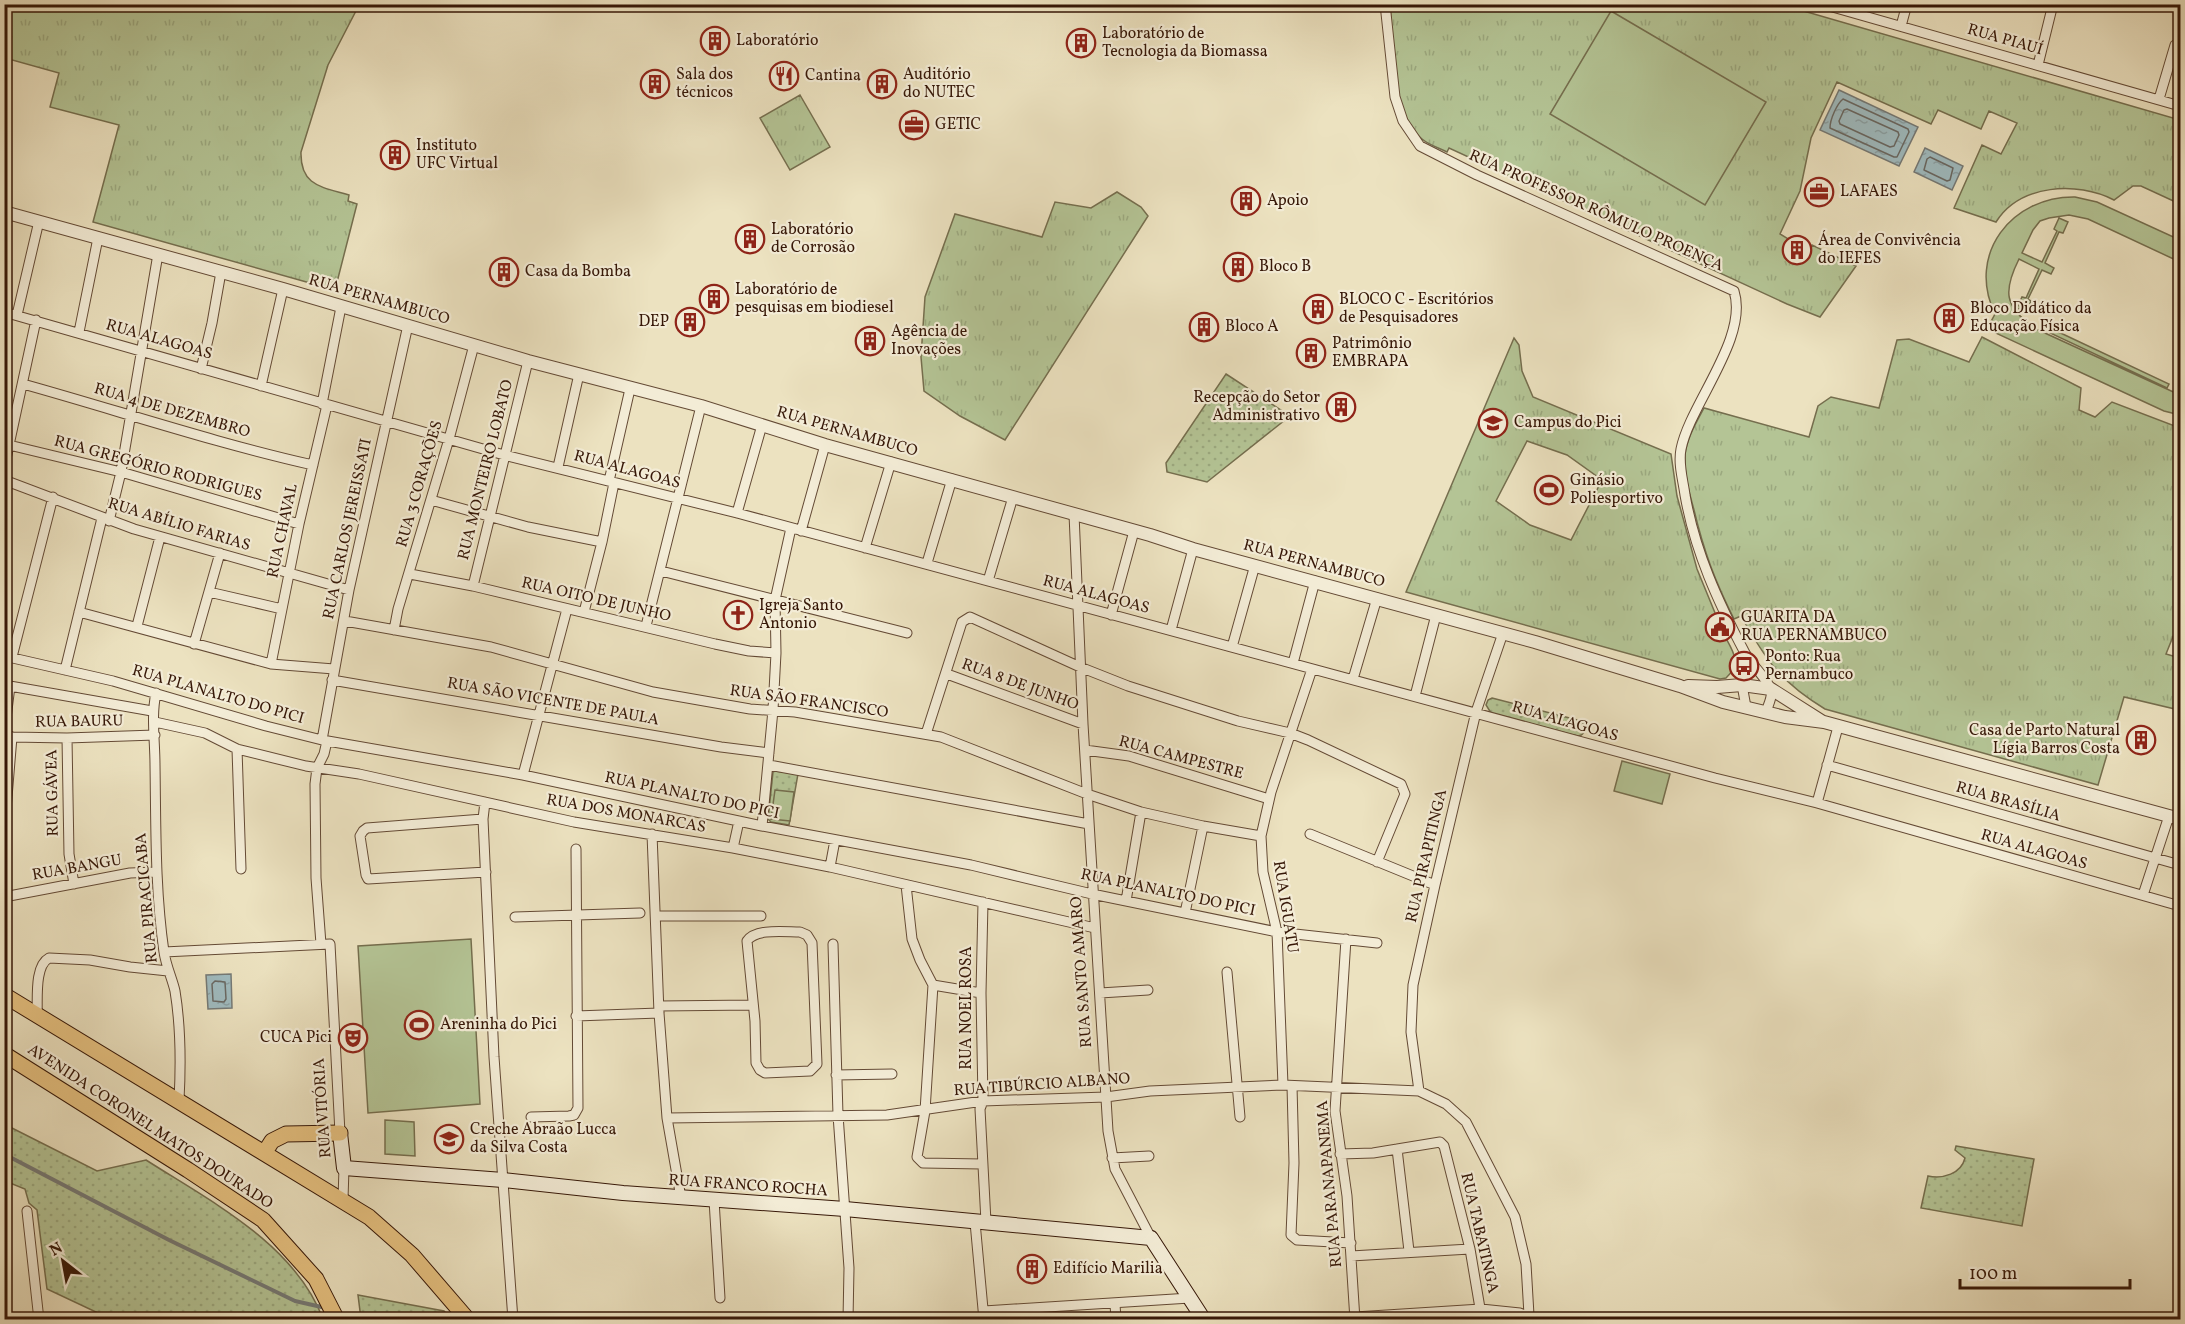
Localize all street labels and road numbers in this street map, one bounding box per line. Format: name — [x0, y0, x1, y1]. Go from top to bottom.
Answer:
street label: RUA PIAUÍ — [1965, 19, 2045, 61]
street label: RUA PROFESSOR RÔMULO PROENÇA — [1465, 144, 1727, 277]
street label: RUA PERNAMBUCO — [306, 269, 452, 331]
street label: RUA ALAGOAS — [103, 314, 215, 366]
street label: RUA MONTEIRO LOBATO — [453, 377, 519, 563]
street label: RUA 4 DE DEZEMBRO — [91, 378, 253, 444]
street label: RUA PERNAMBUCO — [774, 401, 920, 463]
street label: RUA 3 CORAÇÕES — [391, 418, 449, 550]
street label: RUA GREGÓRIO RODRIGUES — [52, 431, 264, 507]
street label: RUA CARLOS JEREISSATI — [318, 437, 378, 621]
street label: RUA ALAGOAS — [571, 445, 683, 495]
street label: RUA CHAVAL — [262, 482, 304, 580]
street label: RUA ABÍLIO FARIAS — [105, 493, 253, 557]
street label: RUA PERNAMBUCO — [1241, 535, 1388, 594]
street label: RUA ALAGOAS — [1040, 570, 1152, 620]
street label: RUA OITO DE JUNHO — [519, 572, 673, 628]
street label: RUA 8 DE JUNHO — [958, 654, 1082, 716]
street label: RUA PLANALTO DO PICI — [129, 660, 307, 730]
street label: RUA SÃO VICENTE DE PAULA — [445, 673, 661, 731]
street label: RUA SÃO FRANCISCO — [728, 680, 890, 724]
street label: RUA ALAGOAS — [1509, 696, 1621, 748]
street label: RUA BAURU — [35, 710, 123, 734]
street label: RUA CAMPESTRE — [1116, 731, 1246, 785]
street label: RUA GÁVEA — [41, 749, 65, 837]
street label: RUA PLANALTO DO PICI — [603, 767, 781, 825]
street label: RUA BRASÍLIA — [1953, 777, 2063, 827]
street label: RUA PIRAPITINGA — [1401, 787, 1453, 925]
street label: RUA DOS MONARCAS — [545, 789, 707, 839]
street label: RUA ALAGOAS — [1978, 824, 2090, 876]
street label: RUA PIRACICABA — [130, 832, 164, 964]
street label: RUA BANGU — [30, 849, 124, 887]
street label: RUA IGUATU — [1267, 859, 1303, 955]
street label: RUA PLANALTO DO PICI — [1079, 864, 1257, 922]
street label: RUA SANTO AMARO — [1066, 895, 1098, 1048]
street label: RUA NOEL ROSA — [956, 946, 978, 1070]
street label: AVENIDA CORONEL MATOS DOURADO — [23, 1039, 277, 1215]
street label: RUA VITÓRIA — [309, 1057, 337, 1159]
street label: RUA TIBÚRCIO ALBANO — [953, 1068, 1131, 1102]
street label: RUA PARANAPANEMA — [1312, 1099, 1348, 1269]
street label: RUA FRANCO ROCHA — [667, 1169, 829, 1203]
street label: RUA TABATINGA — [1454, 1171, 1504, 1295]

